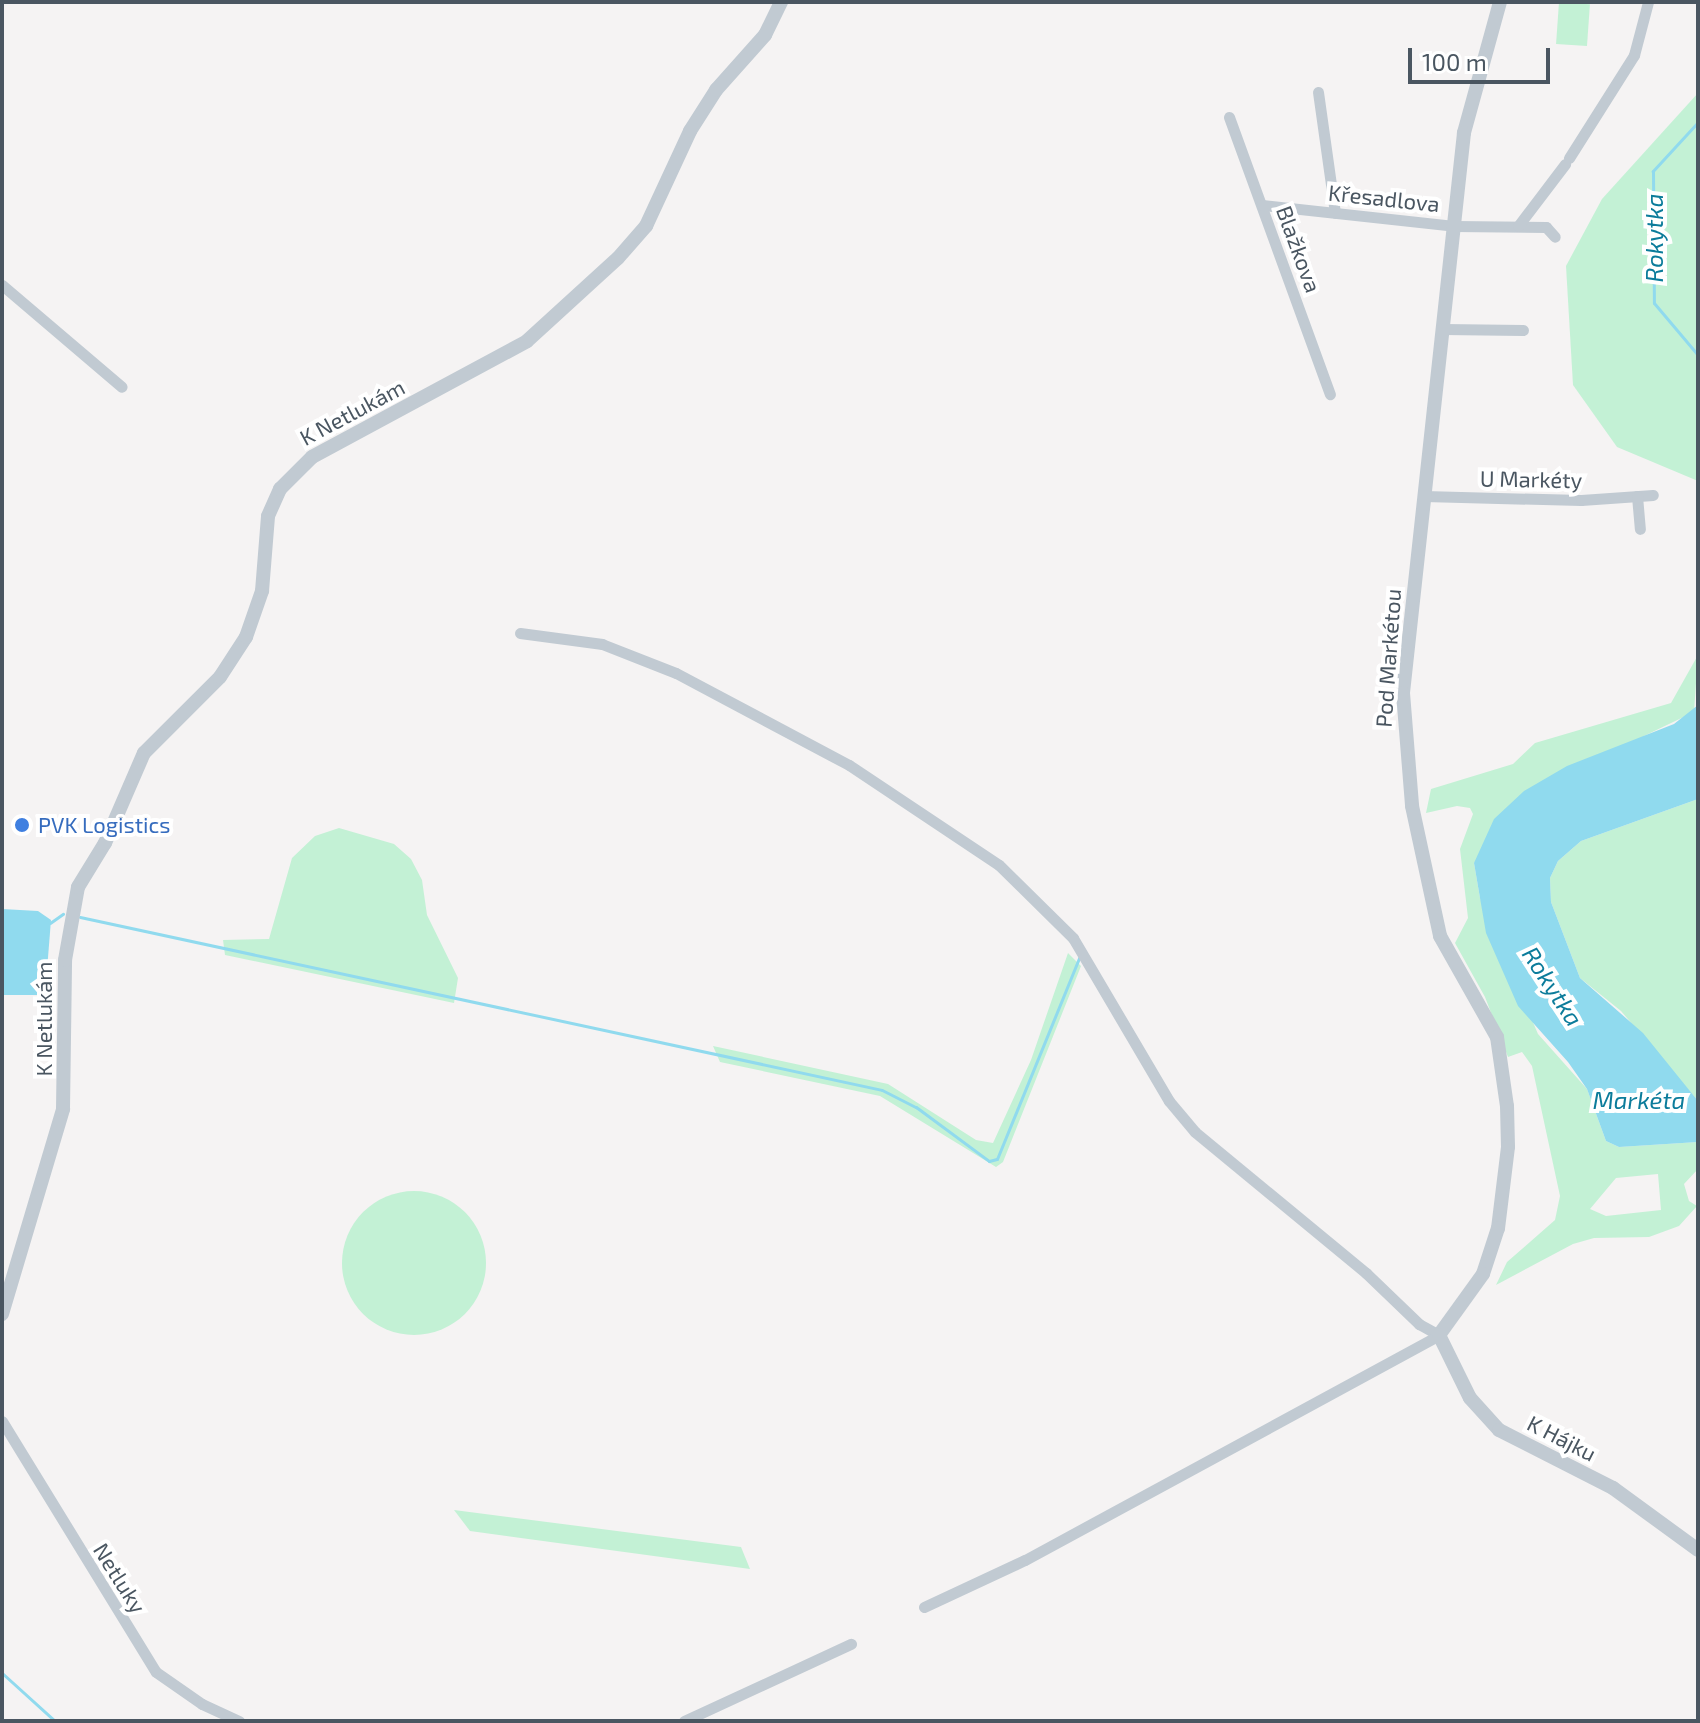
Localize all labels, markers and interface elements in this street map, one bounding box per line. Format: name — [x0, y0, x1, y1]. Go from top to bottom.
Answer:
scale bar — [1412, 32, 1554, 82]
text: 100 m — [1422, 47, 1487, 76]
street label: Křesadlova — [1327, 179, 1441, 217]
water label: Rokytka — [1640, 194, 1668, 282]
street label: Blažkova — [1271, 202, 1327, 296]
street label: K Netlukám — [295, 373, 409, 451]
street label: U Markéty — [1480, 465, 1582, 493]
street label: Pod Markétou — [1370, 588, 1406, 728]
place label: PVK Logistics — [38, 812, 171, 838]
marker: PVK Logistics — [13, 816, 31, 834]
water label: Rokytka — [1517, 941, 1589, 1031]
street label: K Netlukám — [31, 961, 57, 1077]
water label: Markéta — [1593, 1086, 1685, 1114]
street label: K Hájku — [1523, 1409, 1601, 1467]
street label: Netluky — [88, 1538, 152, 1618]

